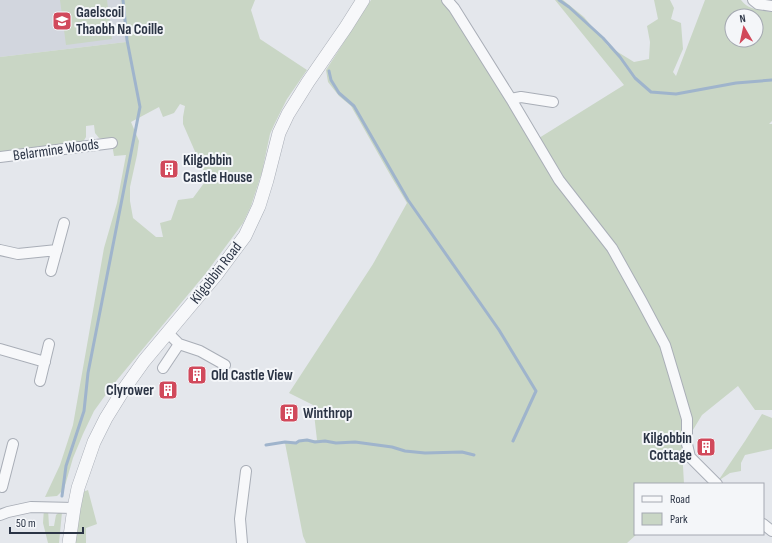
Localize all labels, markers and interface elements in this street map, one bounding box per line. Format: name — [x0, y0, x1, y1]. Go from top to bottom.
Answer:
place label: Gaelscoil Thaobh Na Coille — [76, 3, 163, 39]
north arrow — [724, 8, 764, 48]
school or university icon: Gaelscoil Thaobh Na Coille — [51, 10, 73, 32]
text: N — [739, 12, 747, 25]
street label: Belarmine Woods — [12, 135, 100, 165]
place label: Kilgobbin Castle House — [183, 151, 252, 187]
building icon: Kilgobbin Castle House — [158, 158, 180, 180]
street label: Kilgobbin Road — [186, 238, 246, 308]
building icon: Old Castle View — [186, 364, 208, 386]
place label: Old Castle View — [211, 366, 293, 385]
building icon: Clyrower — [157, 379, 179, 401]
place label: Clyrower — [106, 381, 154, 400]
building icon: Winthrop — [278, 402, 300, 424]
place label: Winthrop — [303, 404, 352, 423]
place label: Kilgobbin Cottage — [643, 429, 692, 465]
building icon: Kilgobbin Cottage — [695, 436, 717, 458]
legend — [634, 483, 764, 535]
text: Road — [670, 492, 690, 507]
scale bar — [10, 509, 83, 535]
text: Park — [670, 512, 688, 527]
text: 50 m — [16, 516, 36, 531]

